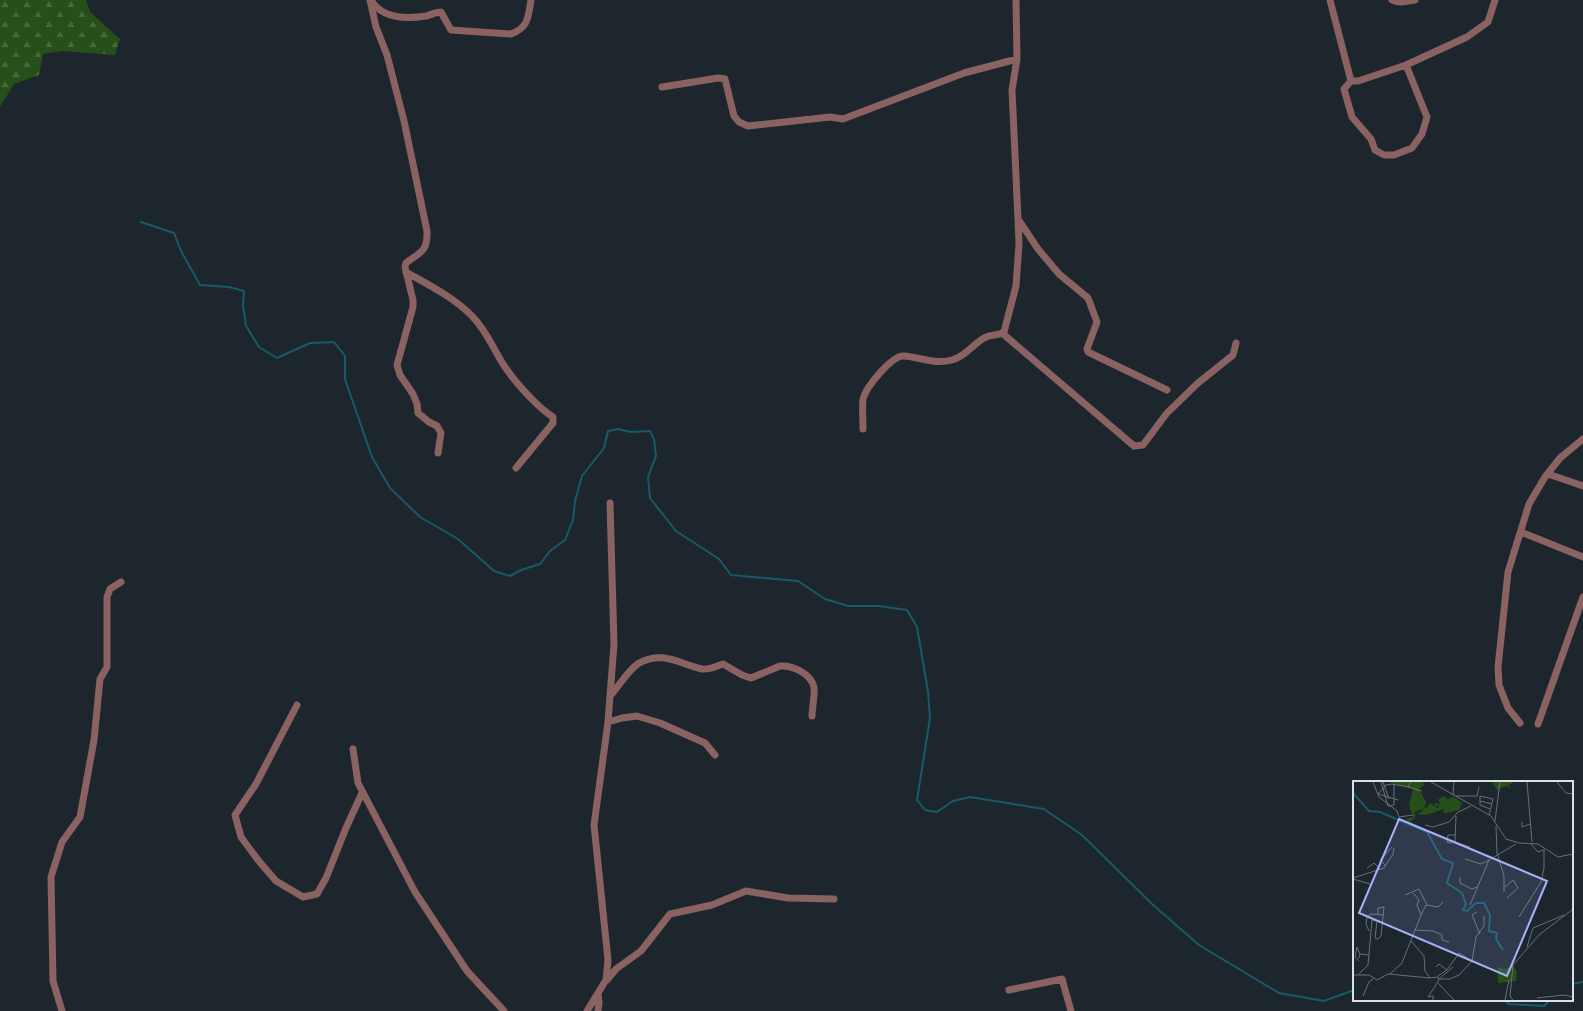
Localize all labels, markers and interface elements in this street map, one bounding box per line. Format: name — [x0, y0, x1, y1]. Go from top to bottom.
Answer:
inset map — [1353, 781, 1573, 1001]

